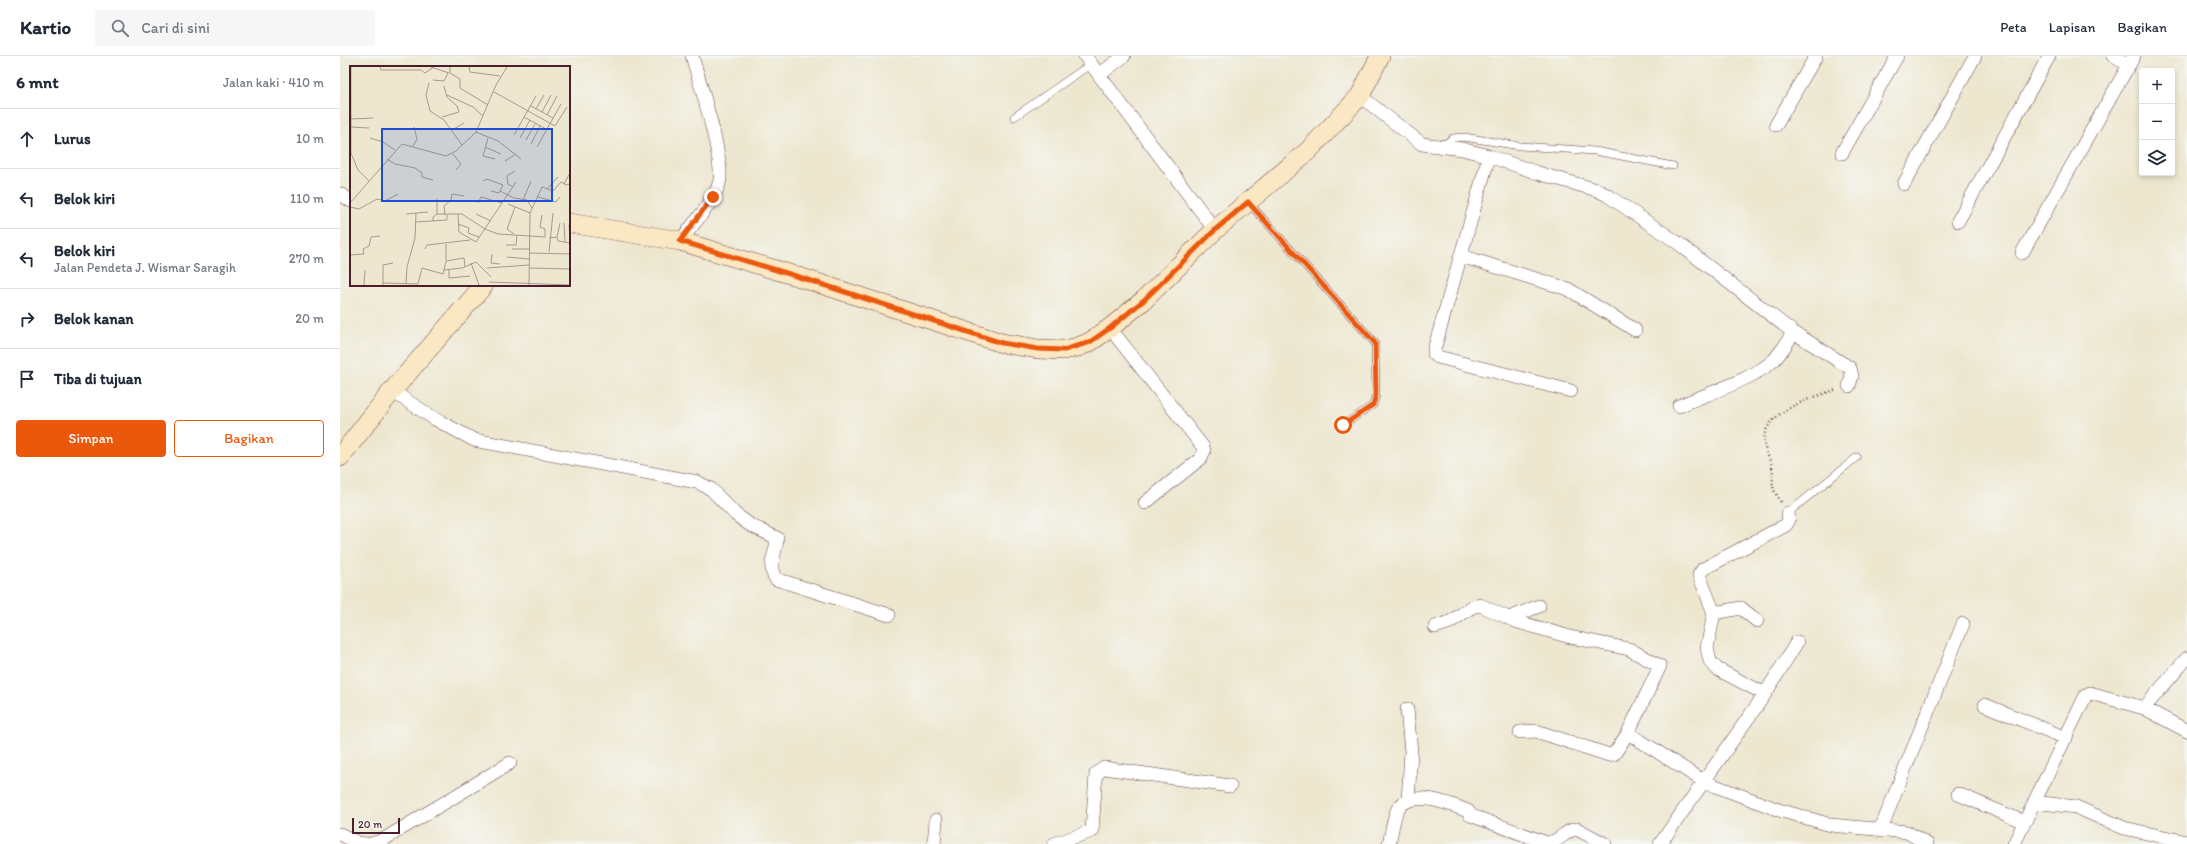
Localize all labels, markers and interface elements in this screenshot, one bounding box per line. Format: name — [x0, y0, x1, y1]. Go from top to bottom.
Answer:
search box — [95, 10, 375, 46]
text: Kartio — [20, 16, 71, 39]
icon: search — [109, 17, 131, 39]
text: Cari di sini — [141, 19, 210, 37]
text: Peta — [2000, 19, 2027, 36]
text: Lapisan — [2049, 19, 2096, 36]
text: Bagikan — [2118, 19, 2167, 36]
inset map — [350, 66, 570, 286]
map controls — [2139, 68, 2175, 176]
button: + — [2139, 68, 2175, 104]
text: 6 mnt — [16, 72, 59, 92]
text: Jalan kaki · 410 m — [223, 75, 324, 90]
button: − — [2139, 104, 2175, 140]
icon: ahead — [16, 128, 38, 150]
text: Lurus — [54, 130, 91, 148]
text: 10 m — [296, 131, 324, 146]
button: layers — [2139, 140, 2175, 176]
icon: left — [16, 188, 38, 210]
route end — [704, 188, 722, 206]
text: Belok kiri — [54, 190, 115, 208]
text: 110 m — [290, 191, 324, 206]
text: Belok kiri — [54, 242, 115, 260]
icon: left — [16, 248, 38, 270]
text: 270 m — [289, 251, 324, 266]
text: Jalan Pendeta J. Wismar Saragih — [54, 260, 236, 275]
icon: right — [16, 308, 38, 330]
text: Belok kanan — [54, 310, 134, 328]
text: 20 m — [295, 311, 324, 326]
icon: arrive — [16, 368, 38, 390]
text: Tiba di tujuan — [54, 370, 142, 388]
route start — [1334, 416, 1352, 434]
button: Simpan — [16, 420, 166, 457]
button: Bagikan — [174, 420, 324, 457]
scale bar — [352, 816, 400, 835]
text: 20 m — [358, 818, 382, 831]

